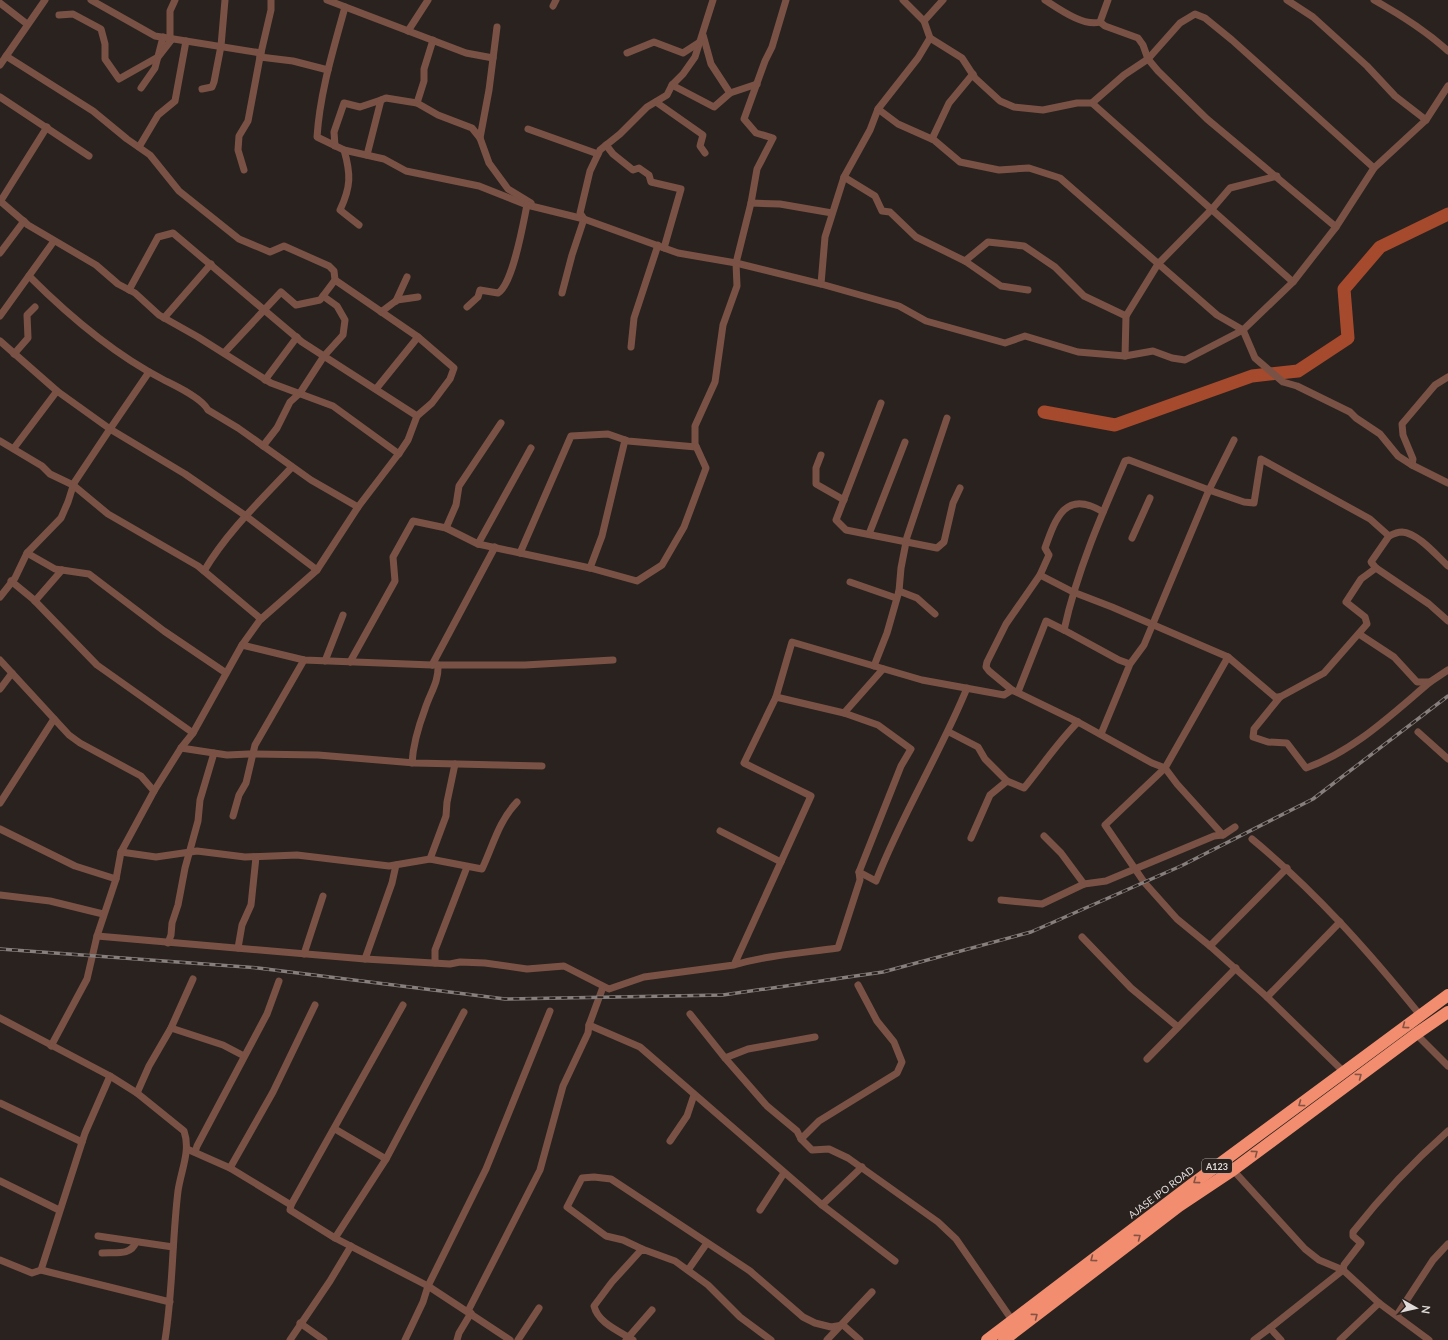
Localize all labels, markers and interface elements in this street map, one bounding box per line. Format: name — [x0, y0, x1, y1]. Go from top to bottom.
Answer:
one-way arrow — [1403, 1021, 1410, 1028]
one-way arrow — [1355, 1074, 1362, 1081]
one-way arrow — [1298, 1099, 1305, 1106]
one-way arrow — [1251, 1151, 1258, 1158]
road number: A123 — [1202, 1159, 1232, 1173]
street label: AJASE IPO ROAD — [1126, 1163, 1197, 1221]
one-way arrow — [1194, 1176, 1201, 1183]
one-way arrow — [1134, 1235, 1141, 1242]
one-way arrow — [1090, 1255, 1097, 1262]
north arrow — [1396, 1288, 1436, 1328]
text: N — [1419, 1304, 1433, 1315]
one-way arrow — [1030, 1314, 1037, 1321]

